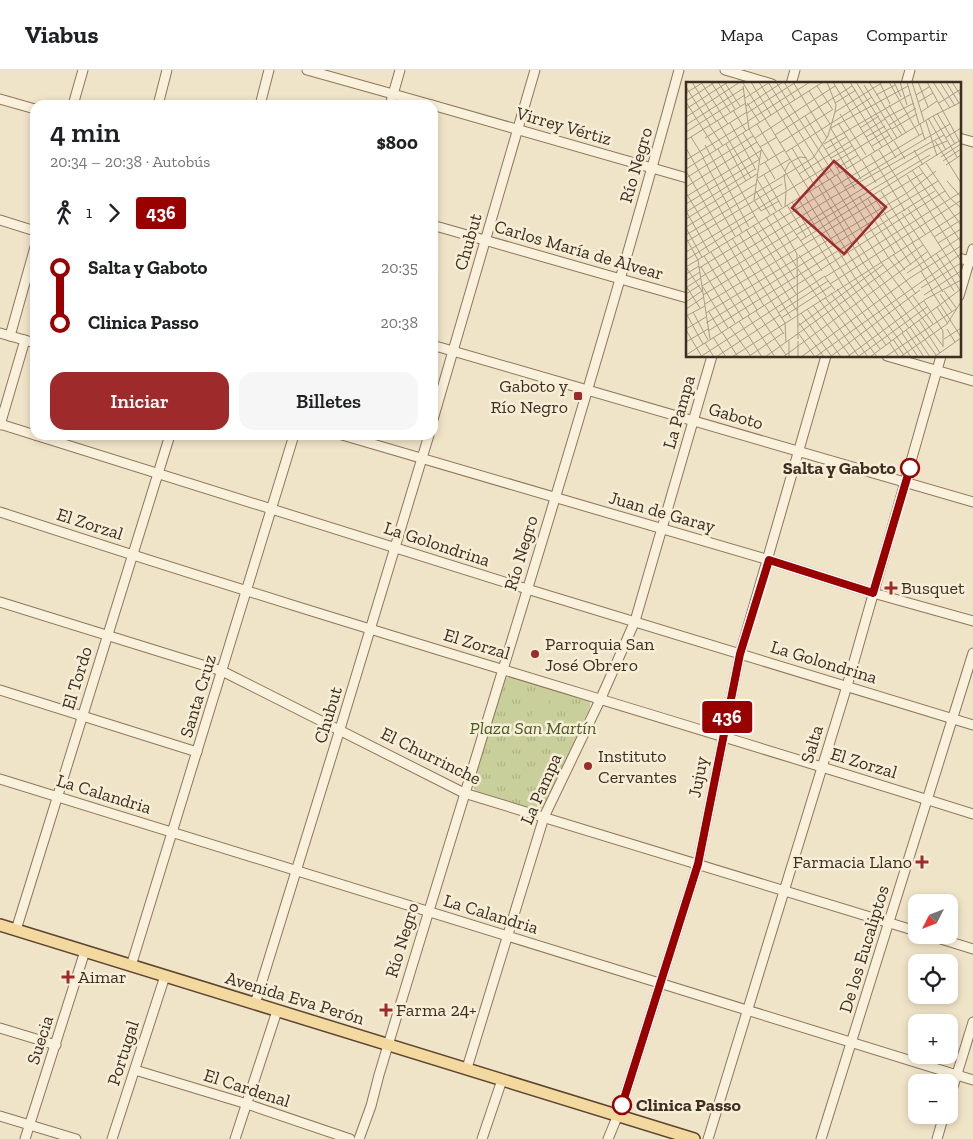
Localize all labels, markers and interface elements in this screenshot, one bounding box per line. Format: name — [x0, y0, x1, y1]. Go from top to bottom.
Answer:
text: Viabus — [25, 20, 98, 49]
text: Mapa — [720, 24, 763, 46]
text: Capas — [791, 24, 838, 46]
text: Compartir — [866, 24, 948, 46]
inset map — [686, 82, 960, 358]
street label: Virrey Vértiz — [513, 102, 614, 150]
text: 4 min — [50, 116, 120, 149]
street label: Río Negro — [615, 125, 657, 205]
text: $800 — [377, 131, 418, 154]
text: 20:34 – 20:38 · Autobús — [50, 152, 210, 171]
icon: walk — [50, 199, 78, 227]
icon: forward — [100, 199, 128, 227]
text: 436 — [146, 202, 176, 224]
text: 1 — [86, 203, 92, 222]
street label: Chubut — [449, 211, 487, 273]
street label: Carlos María de Alvear — [492, 215, 666, 285]
text: Salta y Gaboto — [88, 256, 208, 279]
text: 20:35 — [381, 258, 418, 277]
text: Clinica Passo — [88, 311, 199, 334]
text: 20:38 — [381, 313, 418, 332]
button: Iniciar — [50, 372, 229, 430]
button: Billetes — [239, 372, 418, 430]
street label: La Pampa — [658, 372, 700, 451]
place label: Gaboto y Río Negro — [491, 375, 569, 418]
marker: Gaboto y Río Negro — [572, 390, 584, 402]
street label: Gaboto — [706, 398, 766, 434]
place label: Salta y Gaboto — [783, 457, 897, 479]
marker: Salta y Gaboto — [900, 458, 920, 478]
street label: Juan de Garay — [606, 486, 719, 538]
street label: El Zorzal — [54, 503, 126, 545]
street label: Río Negro — [499, 513, 543, 593]
street label: La Golondrina — [381, 517, 493, 572]
place label: Busquet — [901, 577, 965, 599]
marker: Busquet — [885, 582, 897, 594]
street label: El Zorzal — [441, 623, 513, 665]
place label: Parroquia San José Obrero — [545, 633, 655, 676]
street label: La Golondrina — [768, 635, 880, 689]
street label: El Tordo — [57, 644, 97, 712]
marker: Parroquia San José Obrero — [529, 648, 541, 660]
street label: Santa Cruz — [175, 652, 221, 740]
street label: Chubut — [309, 684, 347, 746]
line badge: 436 — [698, 701, 756, 733]
text: 436 — [712, 706, 742, 728]
park label: Plaza San Martín — [470, 717, 596, 739]
street label: El Churrinche — [377, 722, 485, 790]
street label: Salta — [796, 722, 828, 766]
street label: El Zorzal — [828, 742, 900, 784]
place label: Instituto Cervantes — [598, 745, 677, 788]
street label: La Pampa — [516, 750, 567, 828]
street label: Jujuy — [683, 754, 713, 799]
marker: Instituto Cervantes — [582, 760, 594, 772]
street label: La Calandria — [54, 769, 154, 819]
place label: Farmacia Llano — [793, 851, 912, 873]
marker: Farmacia Llano — [916, 856, 928, 868]
street label: De los Eucaliptos — [834, 882, 894, 1016]
street label: La Calandria — [441, 889, 541, 939]
north arrow — [908, 894, 958, 944]
map controls — [908, 894, 958, 1124]
street label: Río Negro — [380, 900, 424, 980]
button: locate — [908, 954, 958, 1004]
place label: Aimar — [78, 966, 127, 988]
street label: Avenida Eva Perón — [223, 966, 368, 1030]
marker: Aimar — [62, 971, 74, 983]
place label: Farma 24+ — [396, 999, 477, 1021]
marker: Farma 24+ — [380, 1004, 392, 1016]
street label: Suecia — [22, 1012, 58, 1067]
button: + — [908, 1014, 958, 1064]
street label: Portugal — [102, 1018, 144, 1088]
street label: El Cardenal — [201, 1064, 293, 1112]
button: − — [908, 1074, 958, 1124]
place label: Clinica Passo — [636, 1094, 741, 1116]
marker: Clinica Passo — [612, 1095, 632, 1115]

